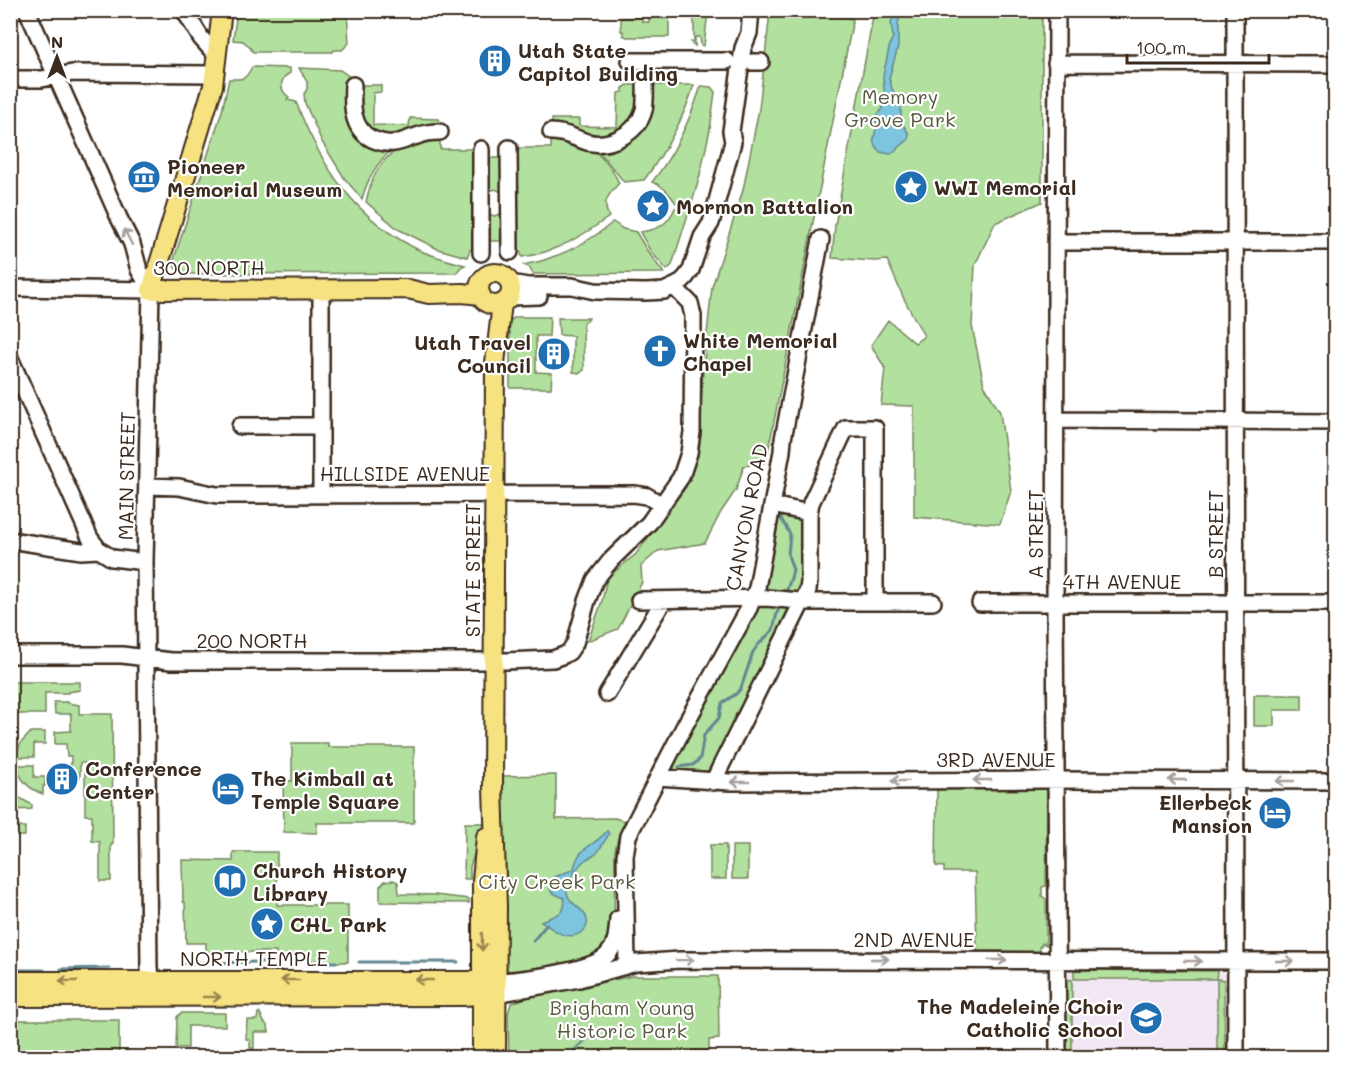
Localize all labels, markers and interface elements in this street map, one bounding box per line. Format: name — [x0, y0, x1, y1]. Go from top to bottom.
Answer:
north arrow — [27, 27, 87, 87]
scale bar — [1127, 27, 1270, 65]
text: N — [51, 31, 63, 52]
text: 100 m — [1136, 35, 1186, 59]
place label: Utah State Capitol Building — [518, 37, 678, 86]
building icon: Utah State Capitol Building — [477, 43, 513, 79]
park label: Memory Grove Park — [844, 83, 956, 132]
place label: Pioneer Memorial Museum — [167, 153, 342, 202]
museum icon: Pioneer Memorial Museum — [126, 159, 162, 195]
place icon: WWI Memorial — [893, 169, 929, 205]
place label: WWI Memorial — [934, 174, 1076, 200]
place icon: Mormon Battalion — [635, 188, 671, 224]
place label: Mormon Battalion — [676, 193, 853, 219]
one-way arrow — [122, 228, 133, 246]
street label: 300 NORTH — [153, 254, 265, 280]
place label: White Memorial Chapel — [683, 327, 837, 376]
place label: Utah Travel Council — [414, 329, 531, 378]
church icon: White Memorial Chapel — [642, 333, 678, 369]
building icon: Utah Travel Council — [536, 336, 572, 372]
street label: MAIN STREET — [112, 411, 140, 541]
street label: CANYON ROAD — [719, 441, 773, 593]
street label: HILLSIDE AVENUE — [320, 460, 490, 486]
street label: A STREET — [1022, 489, 1048, 579]
street label: B STREET — [1202, 490, 1228, 578]
street label: STATE STREET — [459, 503, 485, 637]
street label: 4TH AVENUE — [1063, 568, 1181, 594]
street label: 200 NORTH — [196, 627, 308, 653]
street label: 3RD AVENUE — [936, 746, 1056, 772]
place label: Conference Center — [85, 755, 202, 804]
building icon: Conference Center — [44, 761, 80, 797]
place label: The Kimball at Temple Square — [251, 765, 399, 814]
hotel icon: The Kimball at Temple Square — [210, 771, 246, 807]
one-way arrow — [972, 774, 992, 786]
one-way arrow — [1167, 774, 1187, 786]
one-way arrow — [890, 775, 910, 787]
one-way arrow — [1276, 775, 1296, 787]
one-way arrow — [730, 776, 750, 788]
place label: Ellerbeck Mansion — [1159, 789, 1252, 838]
hotel icon: Ellerbeck Mansion — [1257, 795, 1293, 831]
place label: Church History Library — [253, 857, 407, 906]
library icon: Church History Library — [212, 863, 248, 899]
park label: City Creek Park — [478, 868, 636, 894]
place icon: CHL Park — [249, 906, 285, 942]
place label: CHL Park — [290, 911, 387, 937]
street label: 2ND AVENUE — [854, 926, 974, 952]
one-way arrow — [476, 932, 488, 952]
street label: NORTH TEMPLE — [180, 945, 328, 971]
one-way arrow — [675, 954, 695, 966]
one-way arrow — [870, 954, 890, 965]
one-way arrow — [987, 954, 1007, 966]
one-way arrow — [1183, 955, 1203, 967]
one-way arrow — [1275, 955, 1295, 967]
one-way arrow — [280, 974, 300, 986]
one-way arrow — [414, 974, 434, 986]
one-way arrow — [58, 975, 78, 987]
one-way arrow — [201, 991, 221, 1003]
place label: The Madeleine Choir Catholic School — [917, 993, 1123, 1042]
park label: Brigham Young Historic Park — [550, 994, 694, 1043]
school or university icon: The Madeleine Choir Catholic School — [1128, 1000, 1164, 1036]

